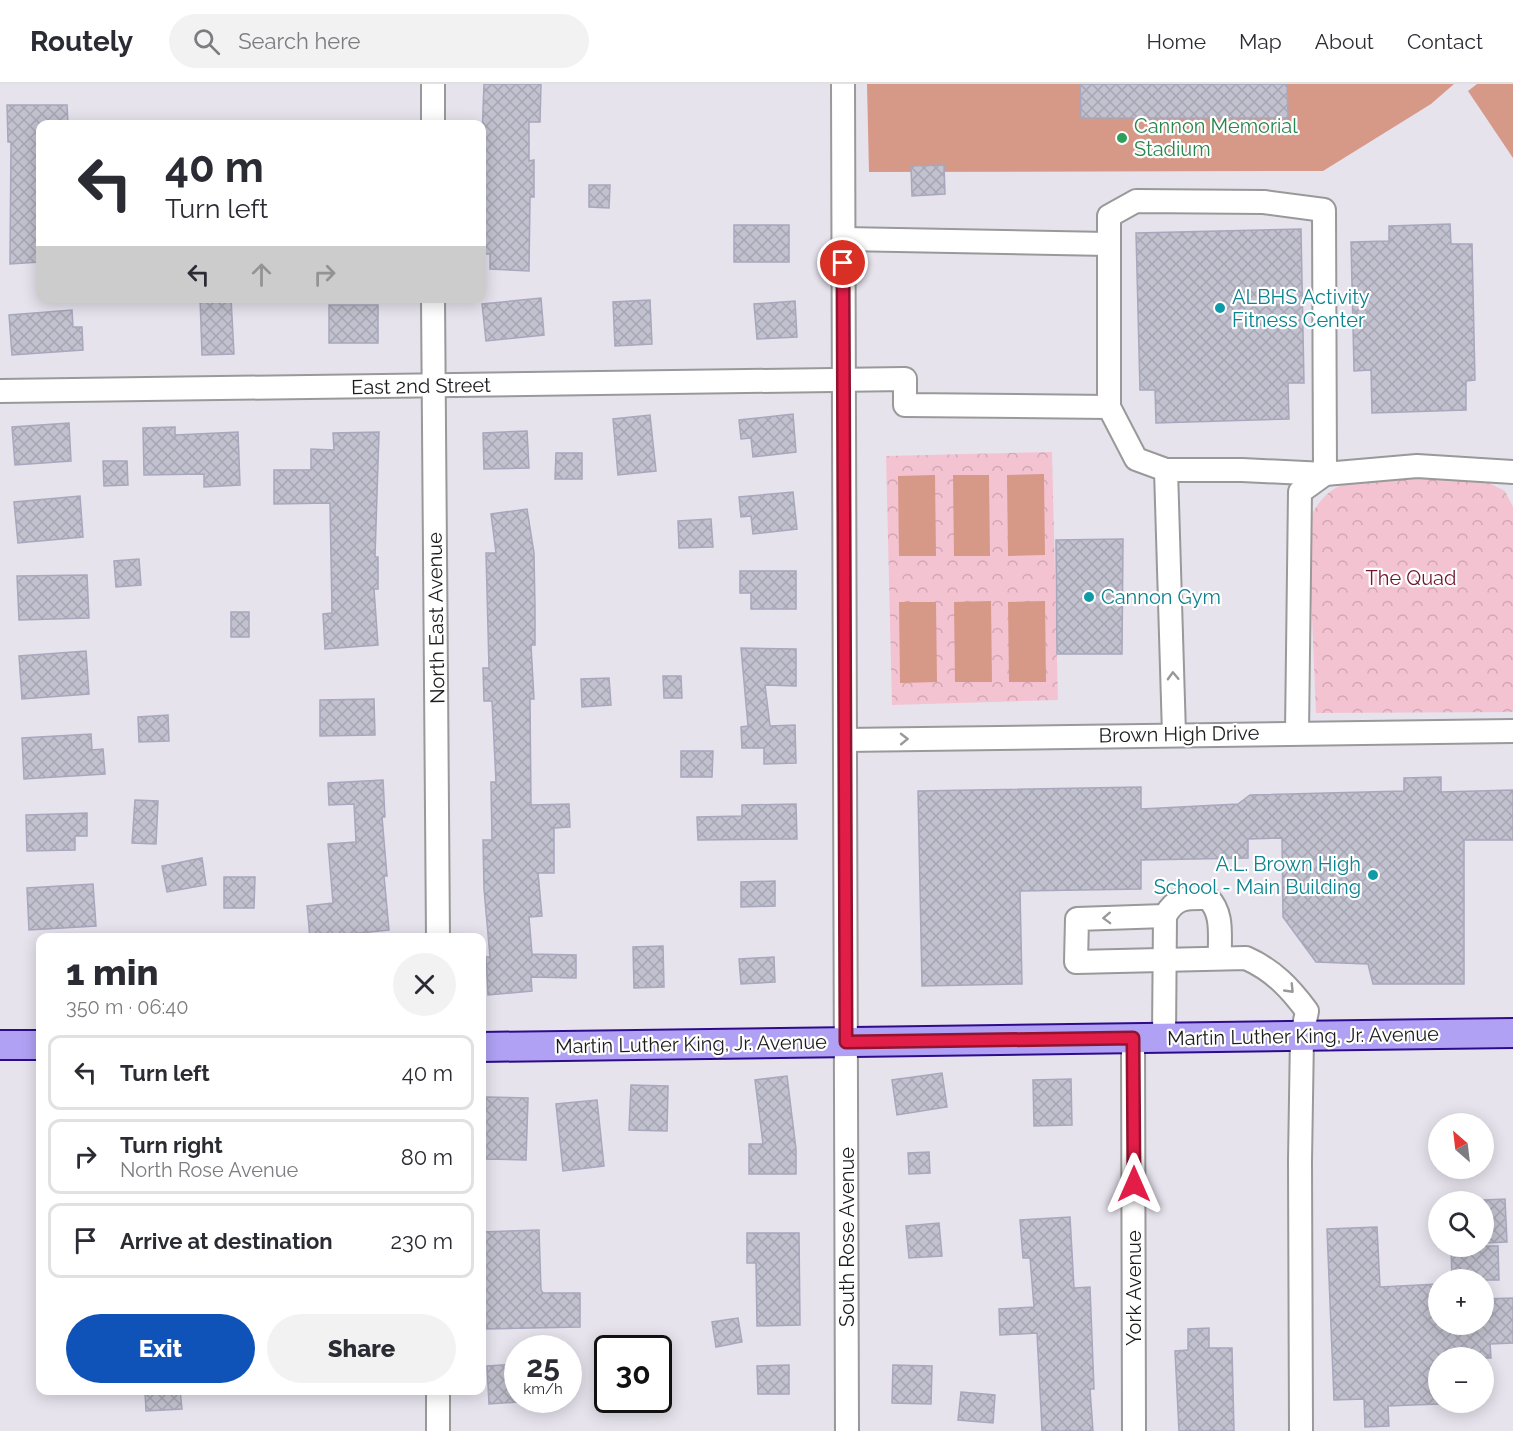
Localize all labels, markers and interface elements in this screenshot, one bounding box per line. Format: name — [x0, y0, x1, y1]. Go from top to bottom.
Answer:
search box — [169, 14, 589, 68]
text: Routely — [30, 25, 133, 58]
icon: search — [190, 25, 223, 58]
text: Search here — [238, 28, 360, 54]
text: Home — [1147, 29, 1206, 54]
text: Map — [1239, 29, 1282, 54]
text: About — [1315, 29, 1374, 54]
text: Contact — [1407, 29, 1483, 54]
place label: Cannon Memorial Stadium — [1134, 114, 1298, 161]
marker: Cannon Memorial Stadium — [1115, 131, 1129, 145]
text: 40 m — [165, 143, 264, 192]
icon: left — [66, 144, 144, 222]
text: Turn left — [165, 193, 268, 224]
pin — [817, 237, 868, 288]
icon: arrive — [826, 246, 859, 279]
icon: left — [182, 258, 215, 291]
icon: ahead — [245, 258, 278, 291]
icon: right — [308, 258, 341, 291]
place label: ALBHS Activity Fitness Center — [1232, 285, 1370, 332]
marker: ALBHS Activity Fitness Center — [1213, 301, 1227, 315]
street label: East 2nd Street — [351, 373, 491, 399]
street label: North East Avenue — [422, 532, 449, 704]
park label: The Quad — [1366, 566, 1456, 590]
place label: Cannon Gym — [1101, 585, 1221, 609]
marker: Cannon Gym — [1082, 590, 1096, 604]
one-way arrow — [1166, 671, 1179, 680]
street label: Brown High Drive — [1099, 721, 1260, 747]
one-way arrow — [899, 733, 908, 745]
place label: A.L. Brown High School - Main Building — [1154, 852, 1361, 899]
marker: A.L. Brown High School - Main Building — [1366, 868, 1380, 882]
one-way arrow — [1102, 911, 1111, 924]
text: 1 min — [66, 951, 158, 993]
button: close — [393, 953, 456, 1016]
one-way arrow — [1282, 982, 1293, 993]
text: 350 m · 06:40 — [66, 995, 189, 1019]
street label: Martin Luther King, Jr. Avenue — [1167, 1022, 1439, 1050]
street label: Martin Luther King, Jr. Avenue — [555, 1030, 827, 1058]
icon: left — [69, 1056, 102, 1089]
text: Turn left — [120, 1060, 210, 1086]
text: 40 m — [402, 1060, 453, 1086]
north arrow — [1428, 1113, 1494, 1179]
map controls — [1428, 1113, 1494, 1413]
text: Turn right — [120, 1132, 223, 1158]
icon: right — [69, 1140, 102, 1173]
text: 80 m — [401, 1144, 453, 1170]
street label: South Rose Avenue — [835, 1147, 859, 1327]
position arrow — [1102, 1152, 1166, 1216]
text: North Rose Avenue — [120, 1158, 298, 1182]
button: search — [1428, 1191, 1494, 1257]
icon: arrive — [69, 1224, 102, 1257]
text: Arrive at destination — [120, 1228, 333, 1254]
text: 230 m — [390, 1228, 453, 1254]
street label: York Avenue — [1122, 1230, 1146, 1346]
button: + — [1428, 1269, 1494, 1335]
button: Exit — [66, 1314, 255, 1383]
button: Share — [267, 1314, 456, 1383]
speed limit sign: 30 — [594, 1335, 672, 1413]
button: − — [1428, 1347, 1494, 1413]
text: 25 — [526, 1349, 560, 1384]
text: km/h — [523, 1380, 563, 1398]

